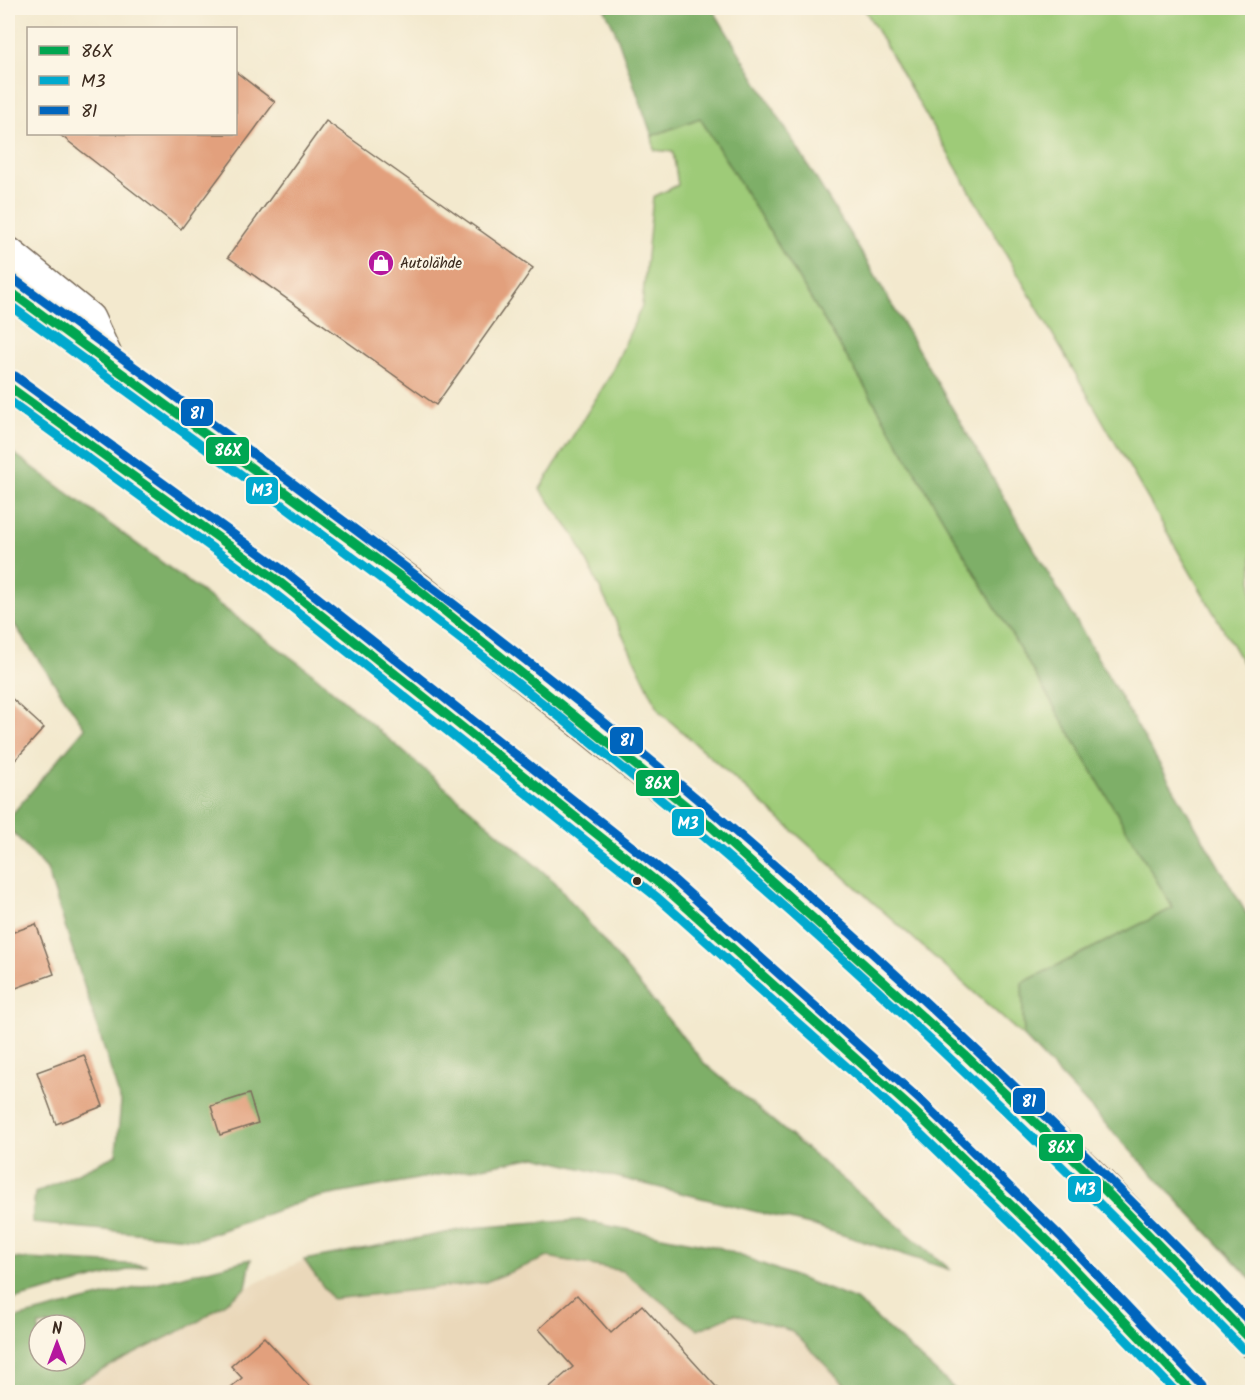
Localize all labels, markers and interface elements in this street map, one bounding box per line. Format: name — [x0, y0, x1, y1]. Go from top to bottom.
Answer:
legend — [27, 27, 237, 135]
text: 86X — [81, 38, 114, 67]
text: M3 — [81, 68, 105, 97]
text: 81 — [81, 98, 98, 127]
shop icon: Autolähde — [366, 248, 396, 278]
place label: Autolähde — [400, 252, 462, 276]
line badge: 81 — [180, 398, 214, 427]
text: 81 — [190, 402, 204, 427]
line badge: 86X — [205, 436, 250, 465]
text: 86X — [214, 439, 242, 464]
line badge: M3 — [245, 476, 279, 505]
text: M3 — [252, 479, 273, 504]
line badge: 81 — [609, 726, 644, 755]
text: 81 — [620, 729, 634, 754]
line badge: 86X — [635, 769, 680, 797]
text: 86X — [644, 772, 672, 797]
line badge: M3 — [671, 808, 705, 837]
text: M3 — [678, 812, 699, 837]
unlabelled marker — [631, 875, 643, 887]
line badge: 81 — [1012, 1087, 1046, 1115]
text: 81 — [1022, 1090, 1036, 1115]
line badge: 86X — [1038, 1133, 1084, 1162]
text: 86X — [1047, 1136, 1075, 1161]
line badge: M3 — [1067, 1175, 1102, 1203]
text: M3 — [1075, 1178, 1096, 1203]
north arrow — [27, 1313, 87, 1373]
text: N — [52, 1317, 62, 1342]

